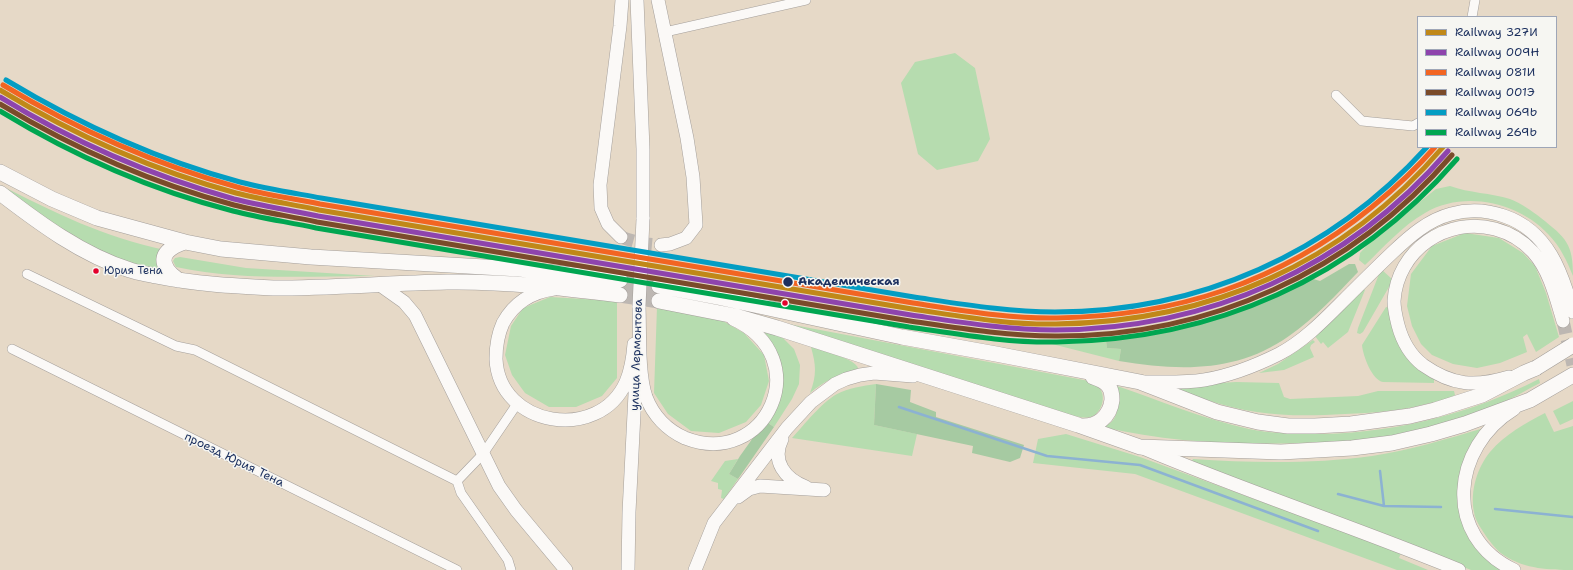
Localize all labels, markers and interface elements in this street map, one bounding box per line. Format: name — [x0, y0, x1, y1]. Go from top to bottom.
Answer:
legend — [1417, 16, 1557, 148]
text: Railway 327И — [1455, 24, 1538, 40]
text: Railway 009Н — [1455, 44, 1539, 60]
text: Railway 081И — [1455, 64, 1535, 80]
text: Railway 001Э — [1455, 84, 1535, 100]
text: Railway 069Ь — [1455, 104, 1537, 120]
text: Railway 269Ь — [1455, 124, 1537, 140]
place label: Юрия Тена — [104, 264, 162, 278]
marker: Юрия Тена — [91, 266, 101, 276]
marker: Академическая — [781, 275, 795, 289]
place label: Академическая — [798, 275, 900, 289]
unlabelled marker — [780, 298, 790, 308]
street label: улица Лермонтова — [628, 299, 646, 411]
street label: проезд Юрия Тена — [182, 430, 286, 490]

